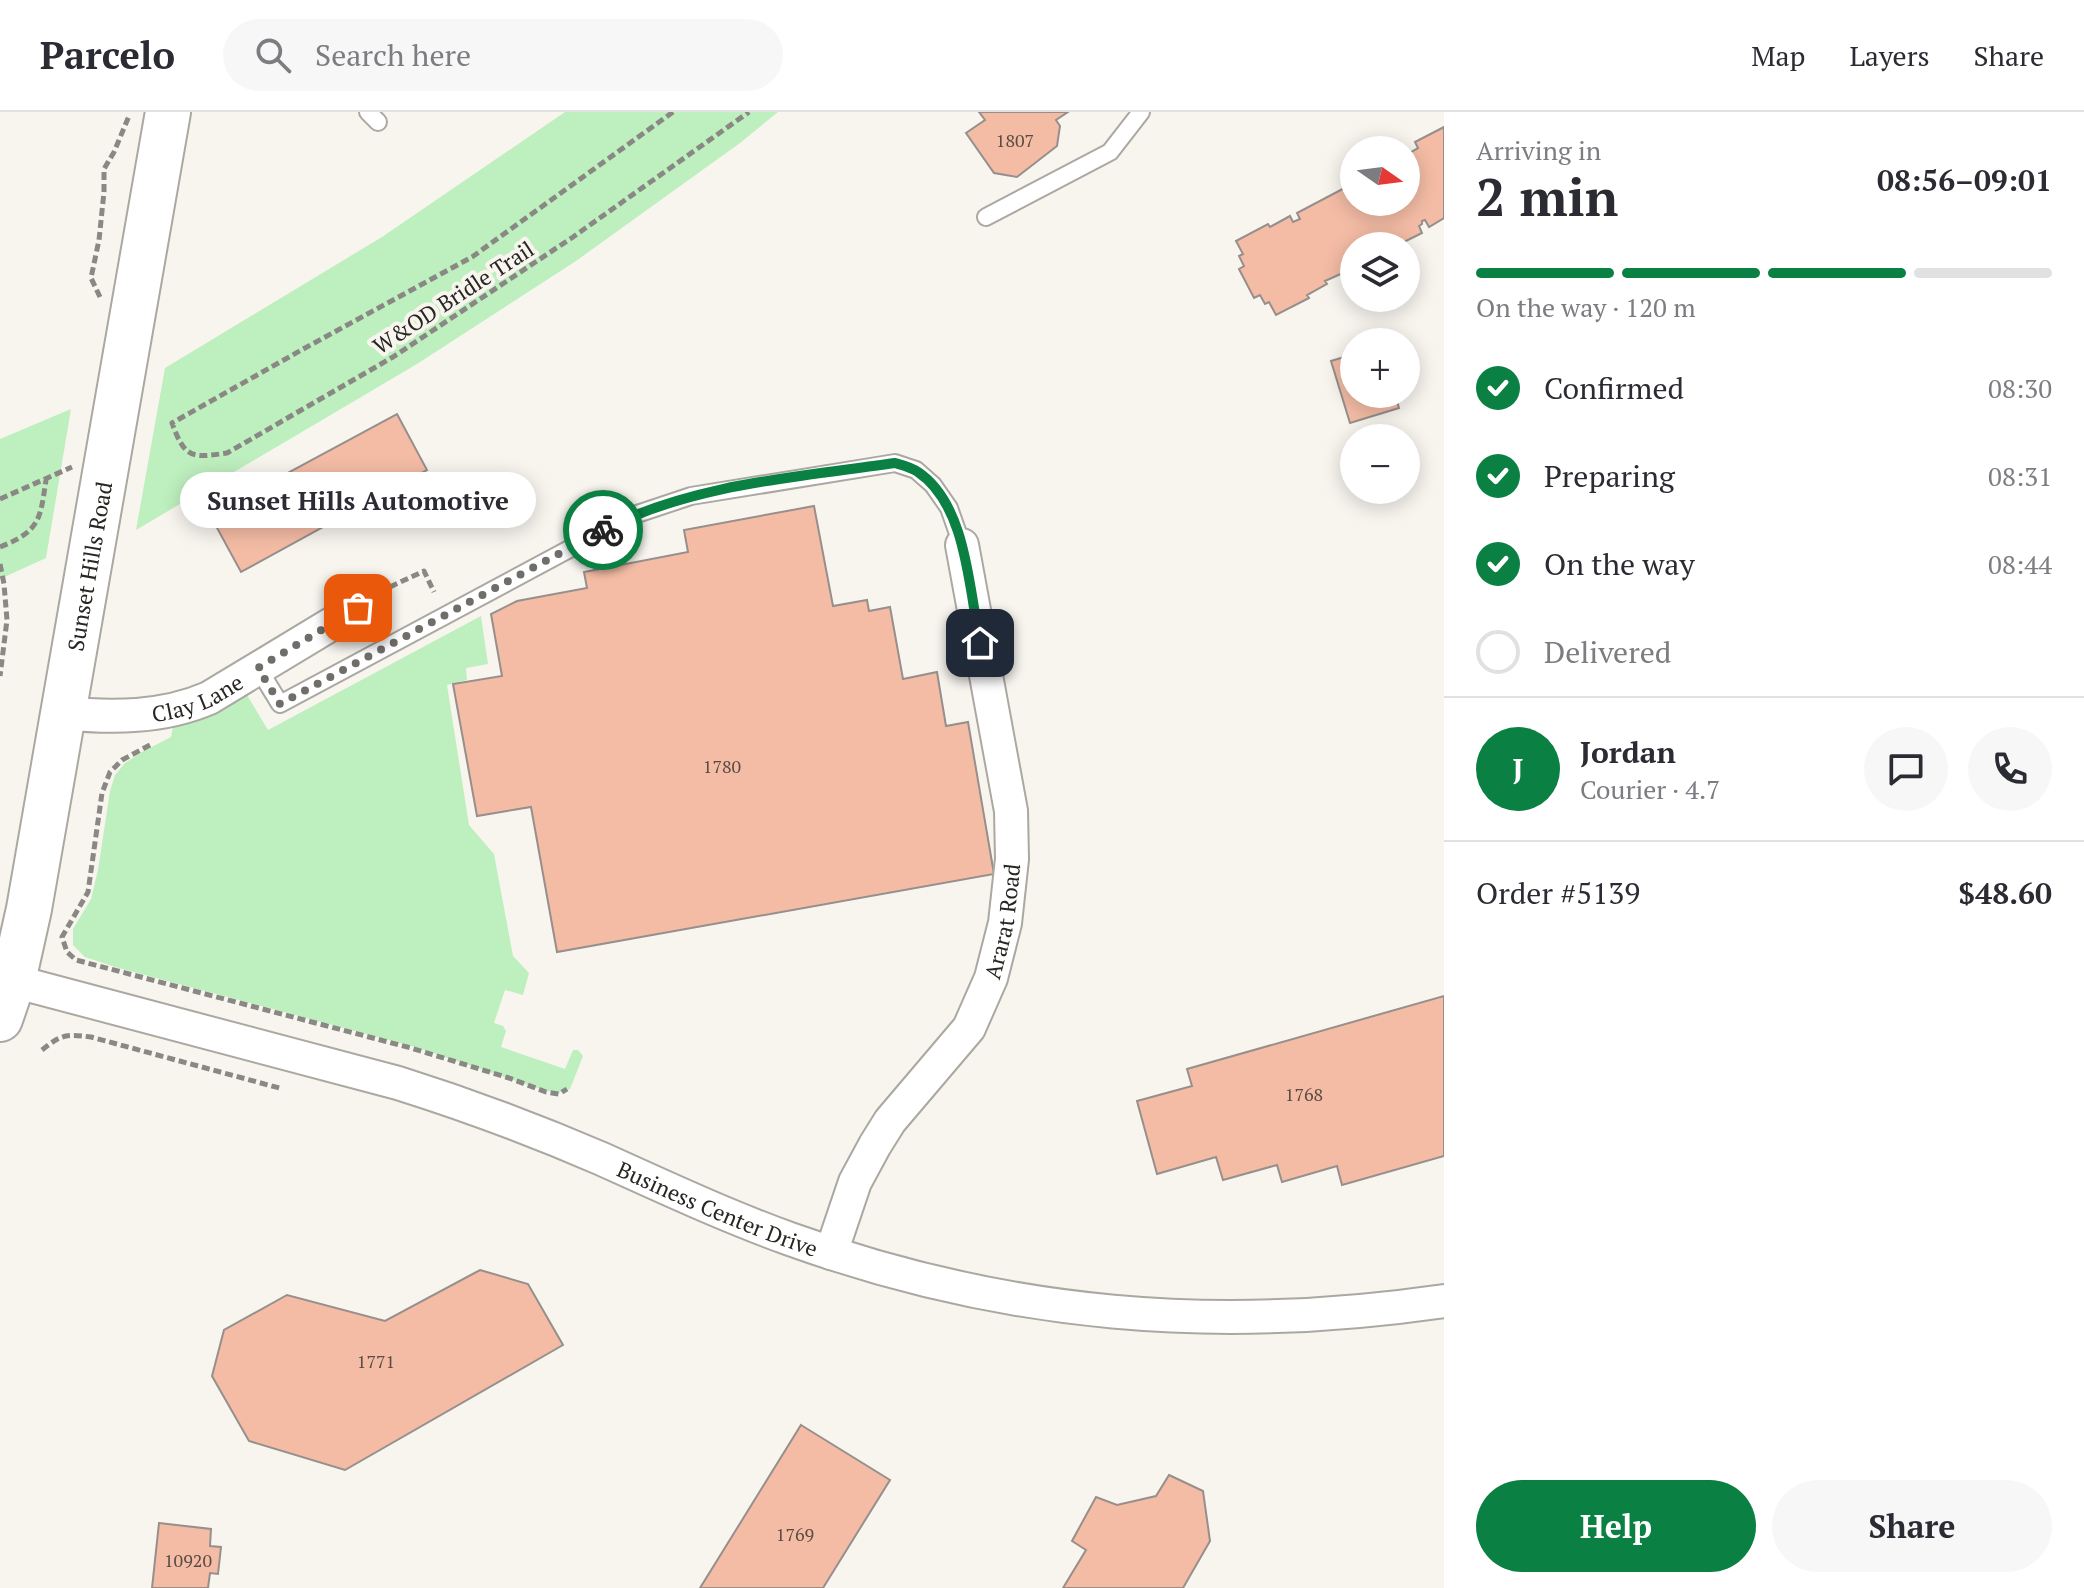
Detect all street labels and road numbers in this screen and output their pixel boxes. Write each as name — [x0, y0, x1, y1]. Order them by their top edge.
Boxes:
street label: W&OD Bridle Trail — [367, 234, 539, 360]
street label: Sunset Hills Road — [60, 479, 118, 653]
street label: Clay Lane — [150, 667, 248, 728]
street label: Ararat Road — [977, 862, 1026, 982]
street label: Business Center Drive — [613, 1154, 822, 1262]

